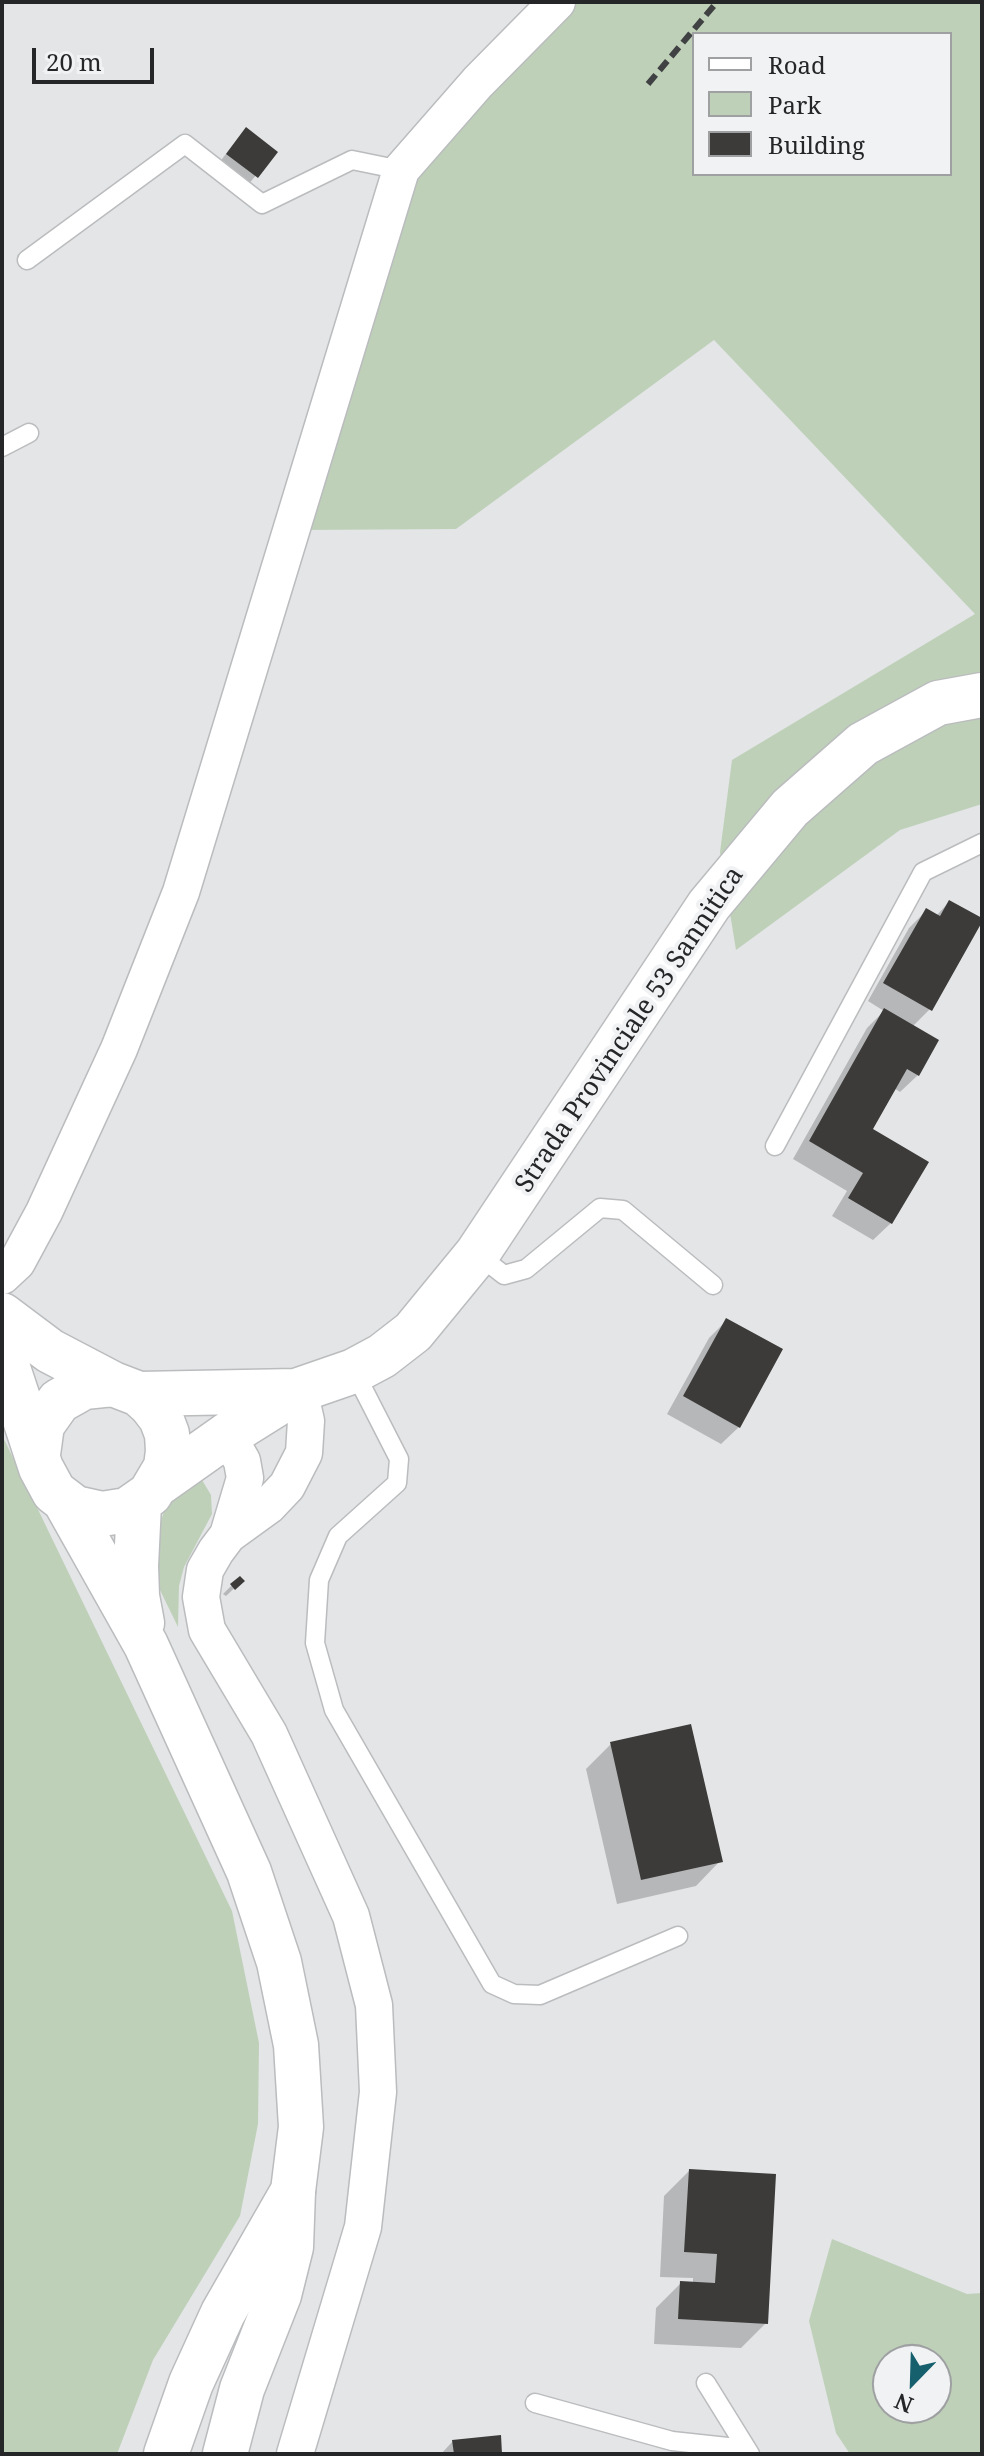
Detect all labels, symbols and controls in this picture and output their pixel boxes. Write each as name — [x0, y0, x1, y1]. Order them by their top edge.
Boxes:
scale bar — [36, 32, 158, 82]
legend — [692, 32, 952, 176]
text: 20 m — [46, 45, 102, 78]
text: Road — [768, 48, 826, 81]
text: Park — [768, 88, 821, 121]
text: Building — [768, 128, 865, 161]
street label: Strada Provinciale 53 Sannitica — [509, 861, 751, 1199]
north arrow — [872, 2344, 952, 2424]
text: N — [890, 2387, 917, 2421]

